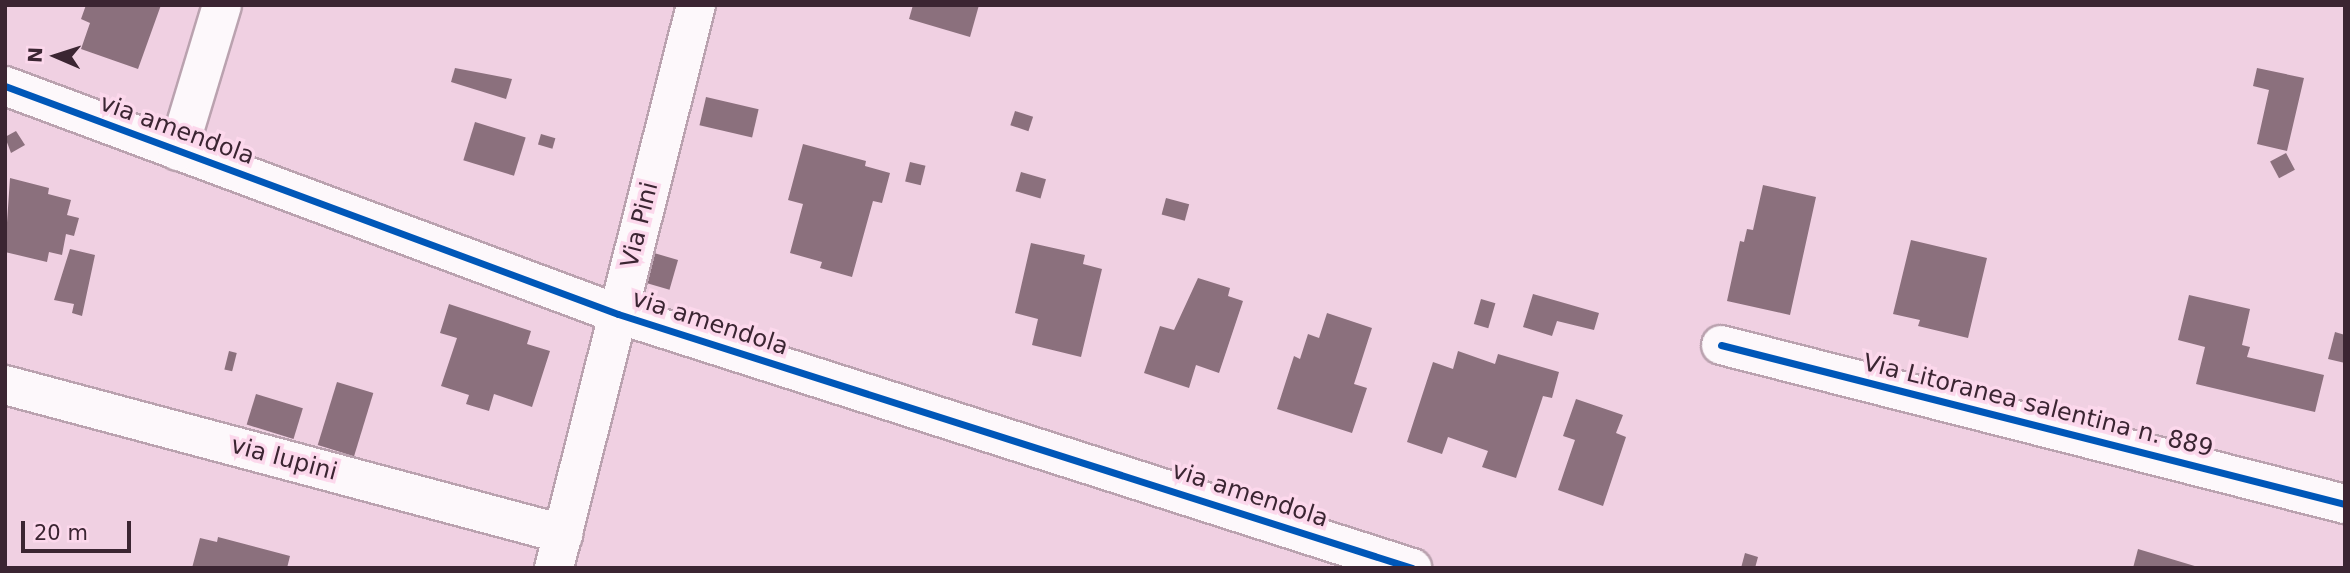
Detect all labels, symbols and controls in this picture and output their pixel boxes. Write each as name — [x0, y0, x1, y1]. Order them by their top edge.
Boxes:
north arrow — [21, 21, 91, 91]
text: N — [24, 46, 46, 63]
street label: via amendola — [96, 89, 258, 171]
street label: Via Pini — [615, 179, 665, 271]
street label: via amendola — [628, 284, 792, 362]
street label: Via Litoranea salentina n. 889 — [1860, 349, 2216, 463]
street label: via lupini — [228, 431, 340, 487]
street label: via amendola — [1168, 456, 1332, 534]
scale bar — [24, 506, 135, 550]
text: 20 m — [34, 521, 88, 545]

